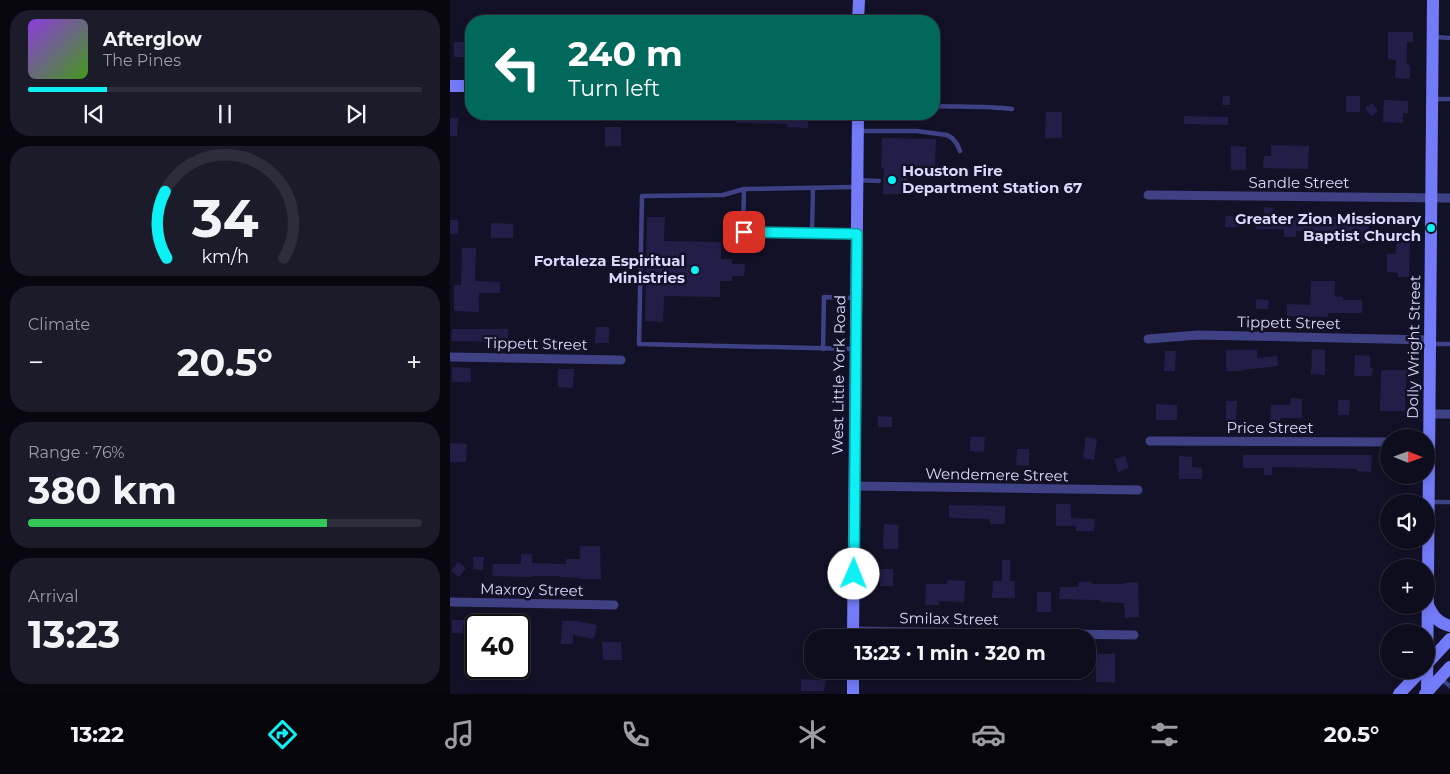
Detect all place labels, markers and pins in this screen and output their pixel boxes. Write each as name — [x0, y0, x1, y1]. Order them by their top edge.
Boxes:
place label: Houston Fire Department Station 67 — [902, 161, 1082, 197]
marker: Houston Fire Department Station 67 — [886, 174, 898, 186]
place label: Greater Zion Missionary Baptist Church — [1235, 209, 1422, 245]
pin — [723, 211, 765, 253]
marker: Greater Zion Missionary Baptist Church — [1425, 222, 1437, 234]
place label: Fortaleza Espiritual Ministries — [534, 251, 685, 287]
marker: Fortaleza Espiritual Ministries — [689, 264, 701, 276]

